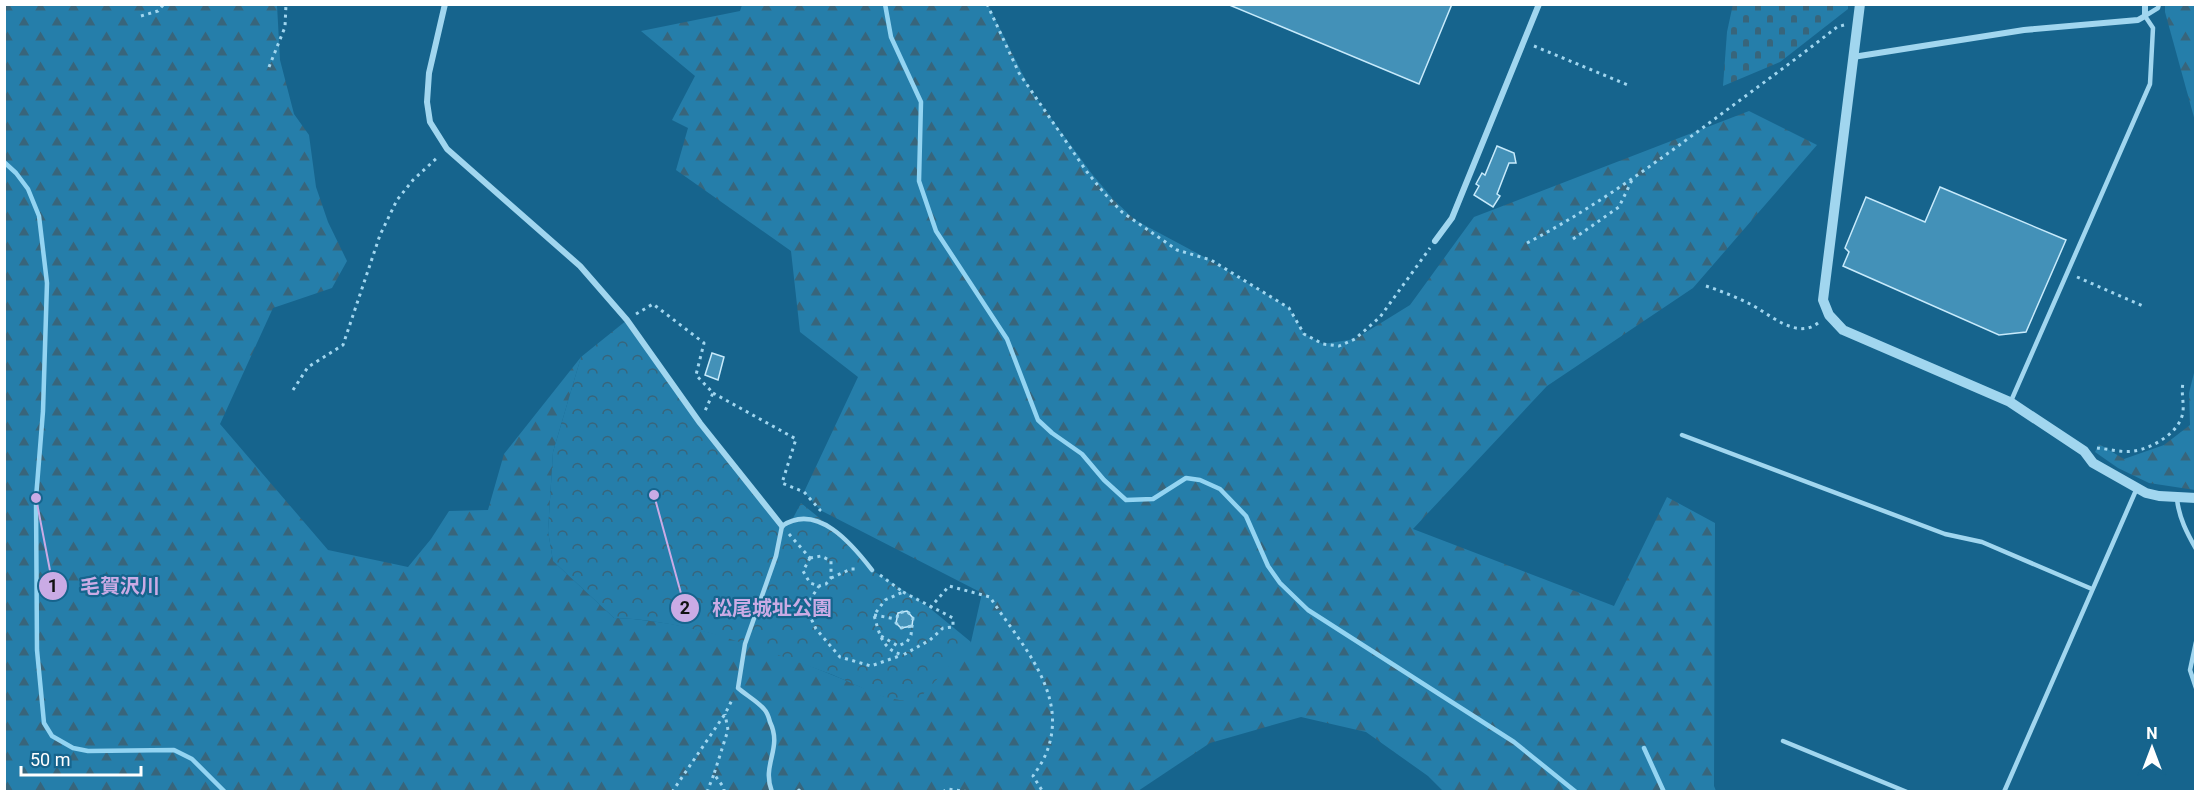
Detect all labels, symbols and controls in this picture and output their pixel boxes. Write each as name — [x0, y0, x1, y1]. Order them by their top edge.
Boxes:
callout: 毛賀沢川 — [38, 567, 172, 605]
text: 毛賀沢川 — [80, 574, 160, 598]
text: 1 — [48, 575, 58, 596]
callout: 松尾城址公園 — [670, 589, 844, 627]
text: 松尾城址公園 — [712, 596, 832, 620]
text: 2 — [680, 597, 690, 618]
north arrow — [2122, 718, 2182, 778]
text: N — [2146, 724, 2158, 743]
scale bar — [21, 739, 141, 777]
text: 50 m — [30, 749, 70, 770]

